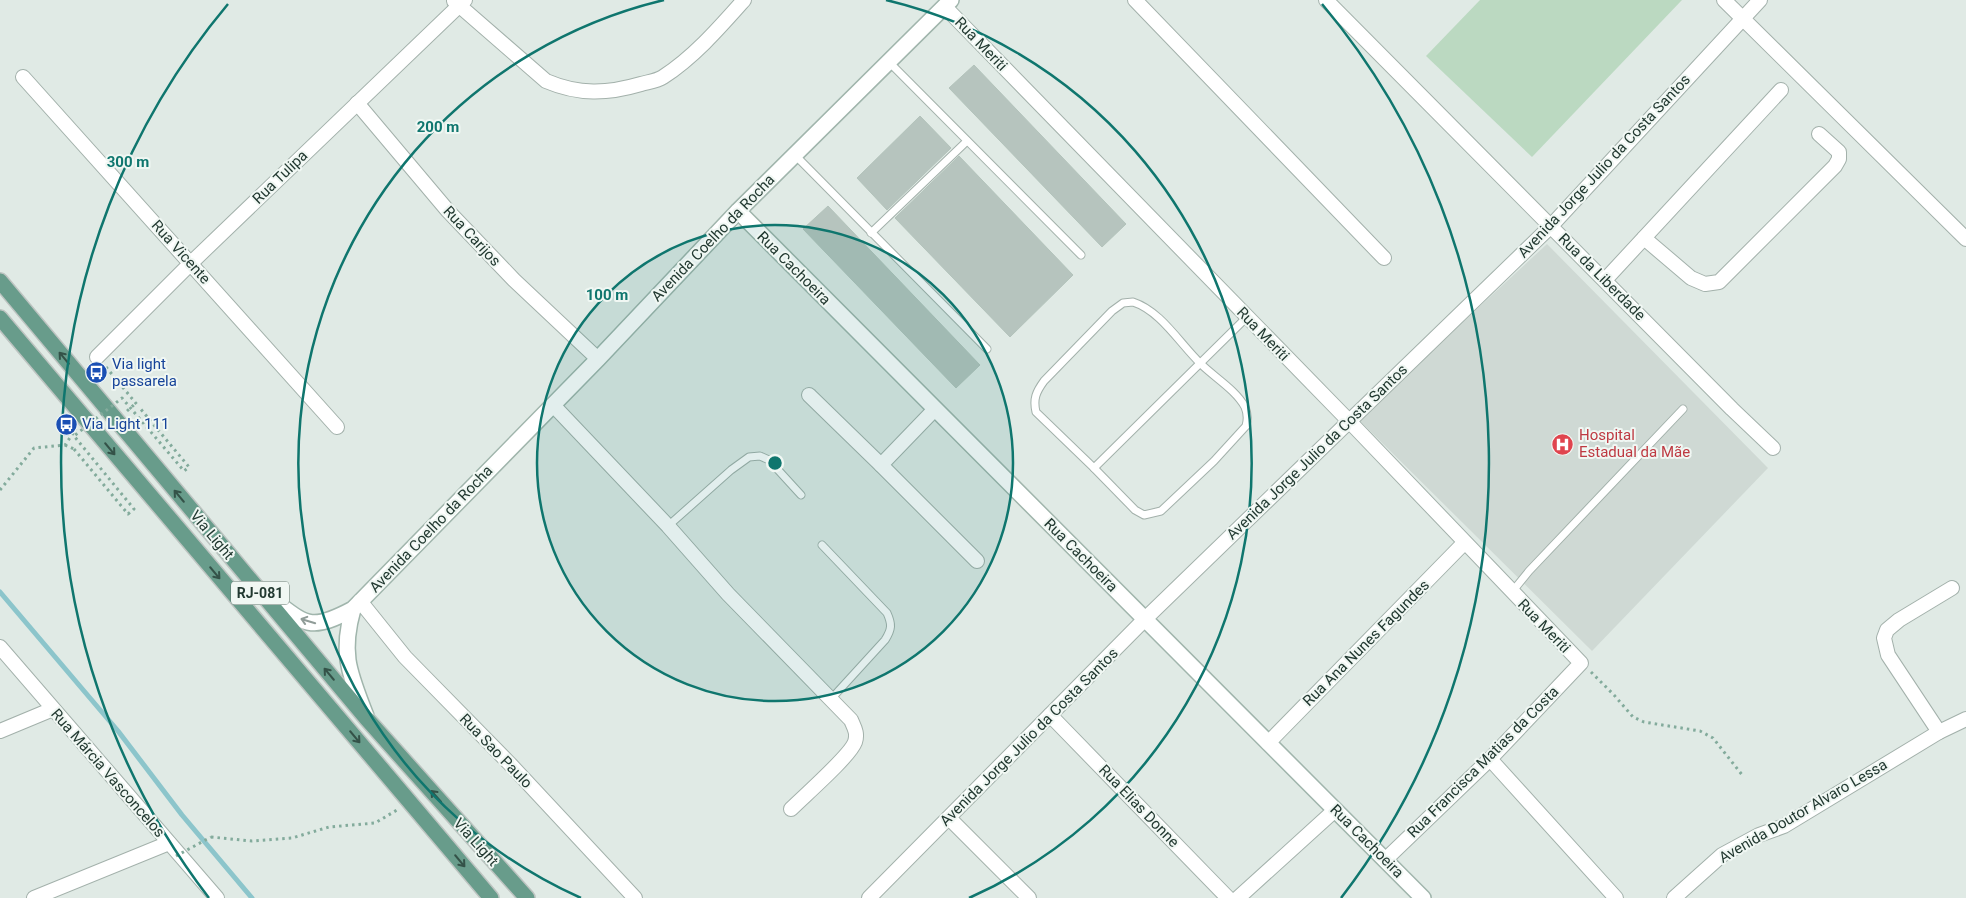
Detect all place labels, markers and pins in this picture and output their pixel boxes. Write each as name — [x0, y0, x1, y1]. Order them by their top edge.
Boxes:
place label: Via light passarela — [112, 355, 177, 390]
bus stop icon: Via light passarela — [84, 361, 108, 385]
bus stop icon: Via Light 111 — [54, 412, 78, 436]
place label: Via Light 111 — [82, 415, 169, 433]
place label: Hospital Estadual da Mãe — [1579, 426, 1690, 461]
hospital icon: Hospital Estadual da Mãe — [1551, 432, 1575, 456]
centre of rings — [766, 454, 784, 472]

